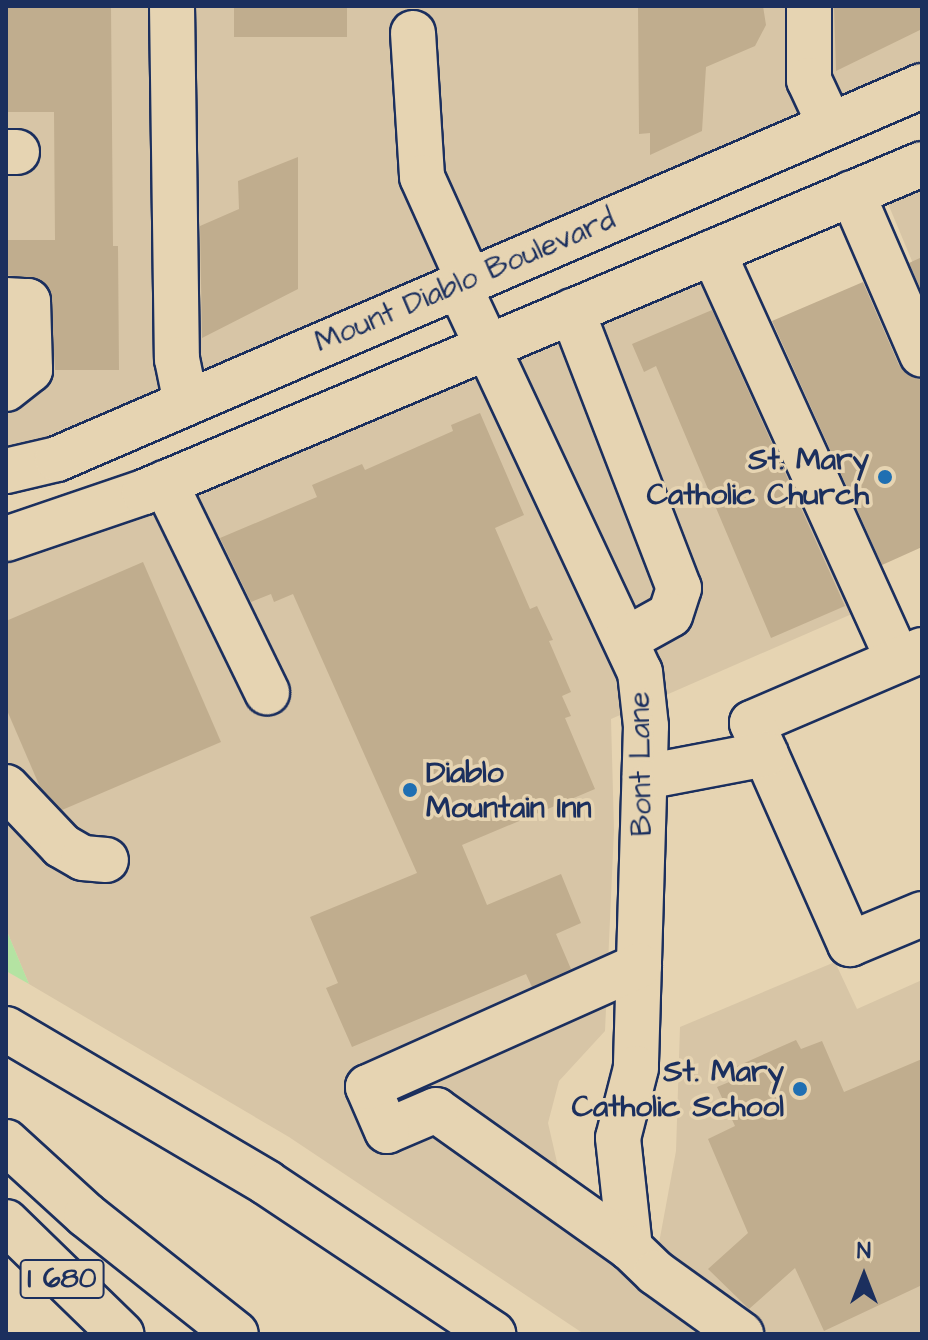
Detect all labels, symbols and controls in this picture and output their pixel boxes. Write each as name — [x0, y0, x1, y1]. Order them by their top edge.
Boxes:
street label: Mount Diablo Boulevard — [309, 201, 621, 361]
place label: St. Mary Catholic Church — [647, 442, 869, 512]
marker: St. Mary Catholic Church — [876, 468, 894, 486]
street label: Bont Lane — [622, 691, 660, 837]
place label: Diablo Mountain Inn — [426, 755, 591, 826]
marker: Diablo Mountain Inn — [401, 781, 419, 799]
place label: St. Mary Catholic School — [572, 1054, 784, 1124]
marker: St. Mary Catholic School — [791, 1080, 809, 1098]
north arrow — [824, 1236, 904, 1316]
text: N — [857, 1236, 871, 1267]
road number: I 680 — [18, 1255, 106, 1303]

